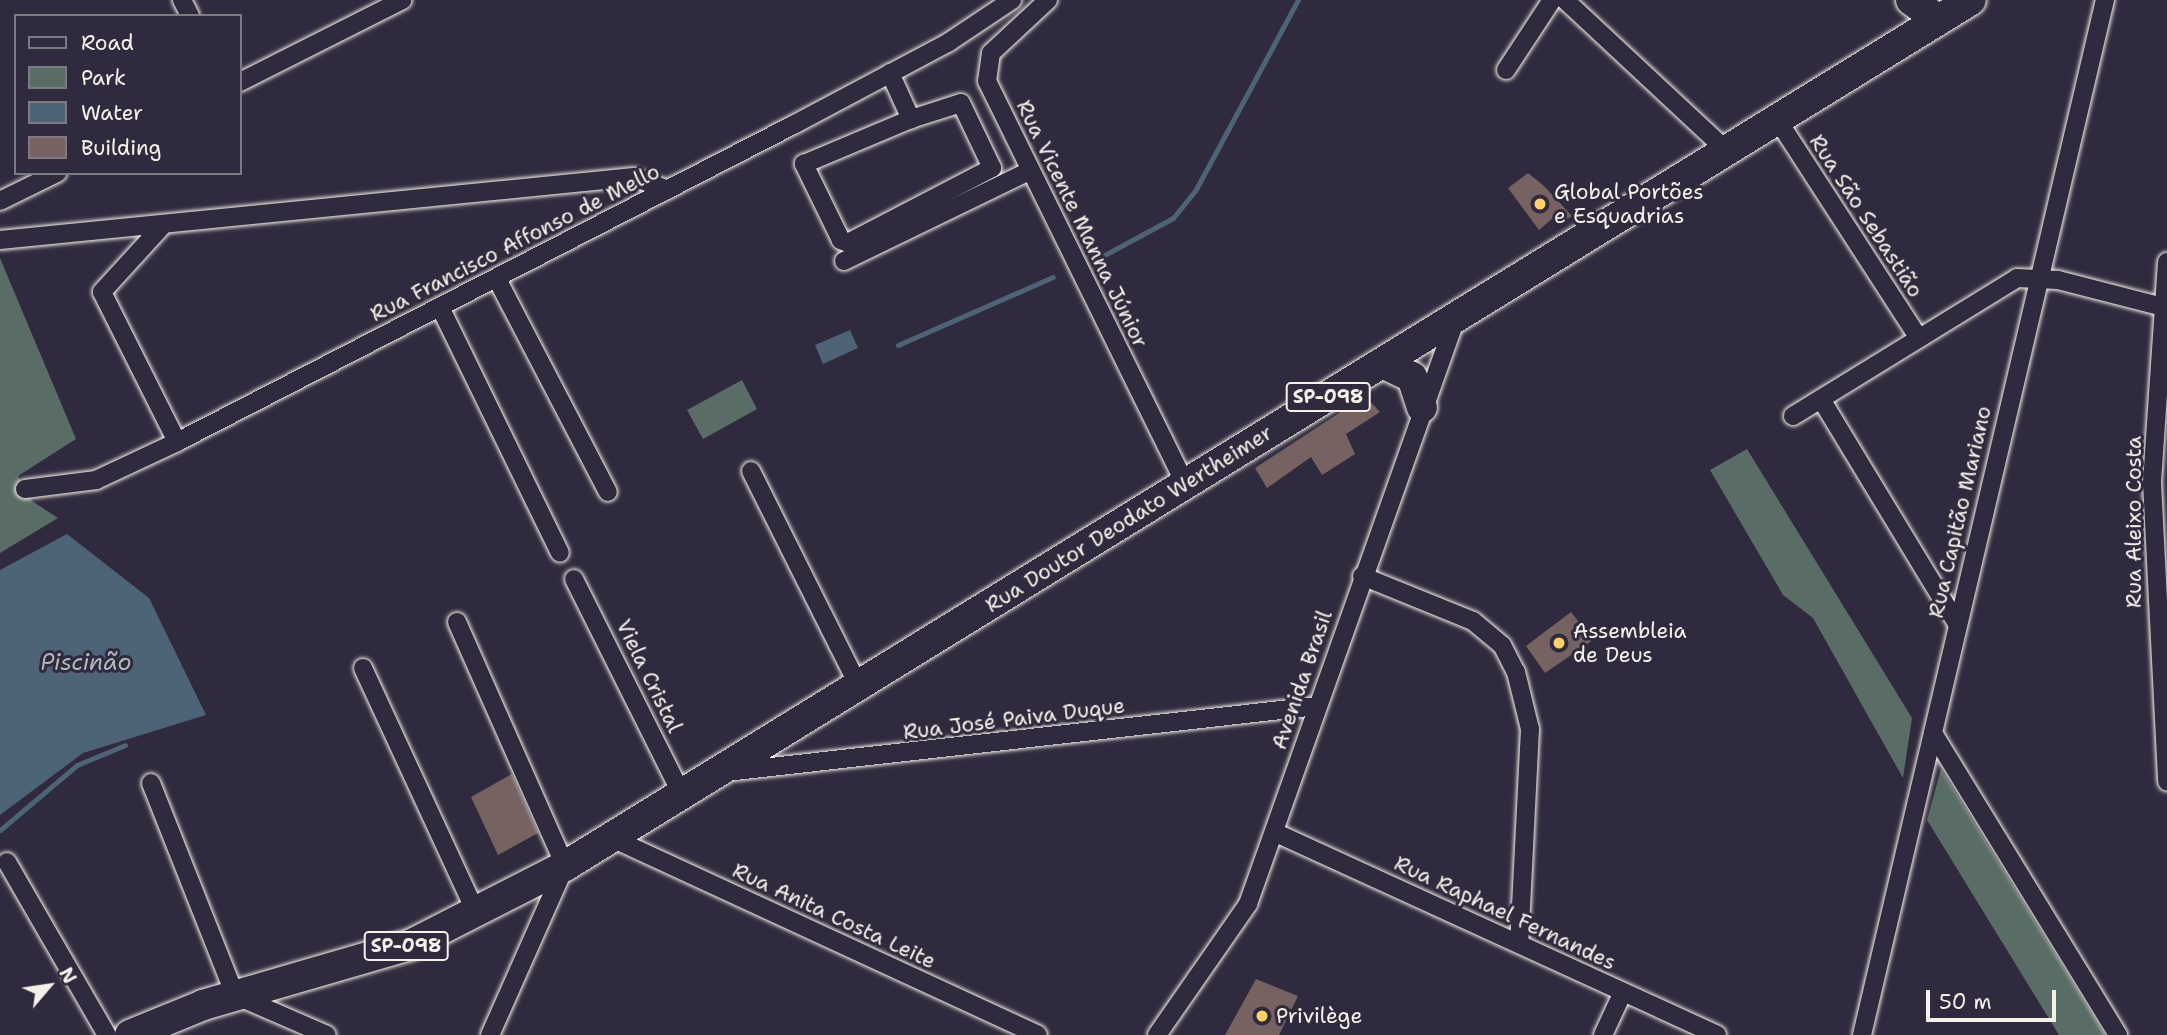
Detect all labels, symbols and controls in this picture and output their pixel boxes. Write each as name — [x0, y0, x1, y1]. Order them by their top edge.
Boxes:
legend — [14, 14, 242, 175]
text: Road — [81, 29, 134, 57]
text: Park — [81, 64, 126, 92]
street label: Rua Vicente Manna Júnior — [1011, 96, 1153, 352]
text: Water — [81, 99, 143, 127]
street label: Rua São Sebastião — [1804, 130, 1928, 302]
text: Building — [81, 134, 161, 162]
street label: Rua Francisco Affonso de Mello — [366, 159, 664, 327]
place label: Global Portões e Esquadrias — [1554, 179, 1704, 229]
marker: Global Portões e Esquadrias — [1532, 196, 1548, 212]
road number: SP-098 — [1284, 382, 1372, 412]
street label: Rua Capitão Mariano — [1923, 404, 1997, 620]
street label: Rua Doutor Deodato Wertheimer — [981, 420, 1277, 618]
street label: Rua Aleixo Costa — [2121, 436, 2147, 608]
street label: Avenida Brasil — [1266, 607, 1338, 753]
street label: Viela Cristal — [611, 615, 687, 737]
place label: Assembleia de Deus — [1573, 618, 1687, 668]
marker: Assembleia de Deus — [1551, 635, 1567, 651]
water label: Piscinão — [41, 648, 131, 676]
street label: Rua José Paiva Duque — [902, 693, 1126, 745]
street label: Rua Raphael Fernandes — [1390, 851, 1620, 975]
street label: Rua Anita Costa Leite — [728, 858, 940, 974]
road number: SP-098 — [362, 930, 450, 962]
north arrow — [14, 951, 84, 1021]
text: N — [53, 963, 82, 988]
scale bar — [1929, 976, 2058, 1020]
text: 50 m — [1939, 988, 1992, 1016]
place label: Privilège — [1276, 1003, 1362, 1029]
marker: Privilège — [1254, 1008, 1270, 1024]

